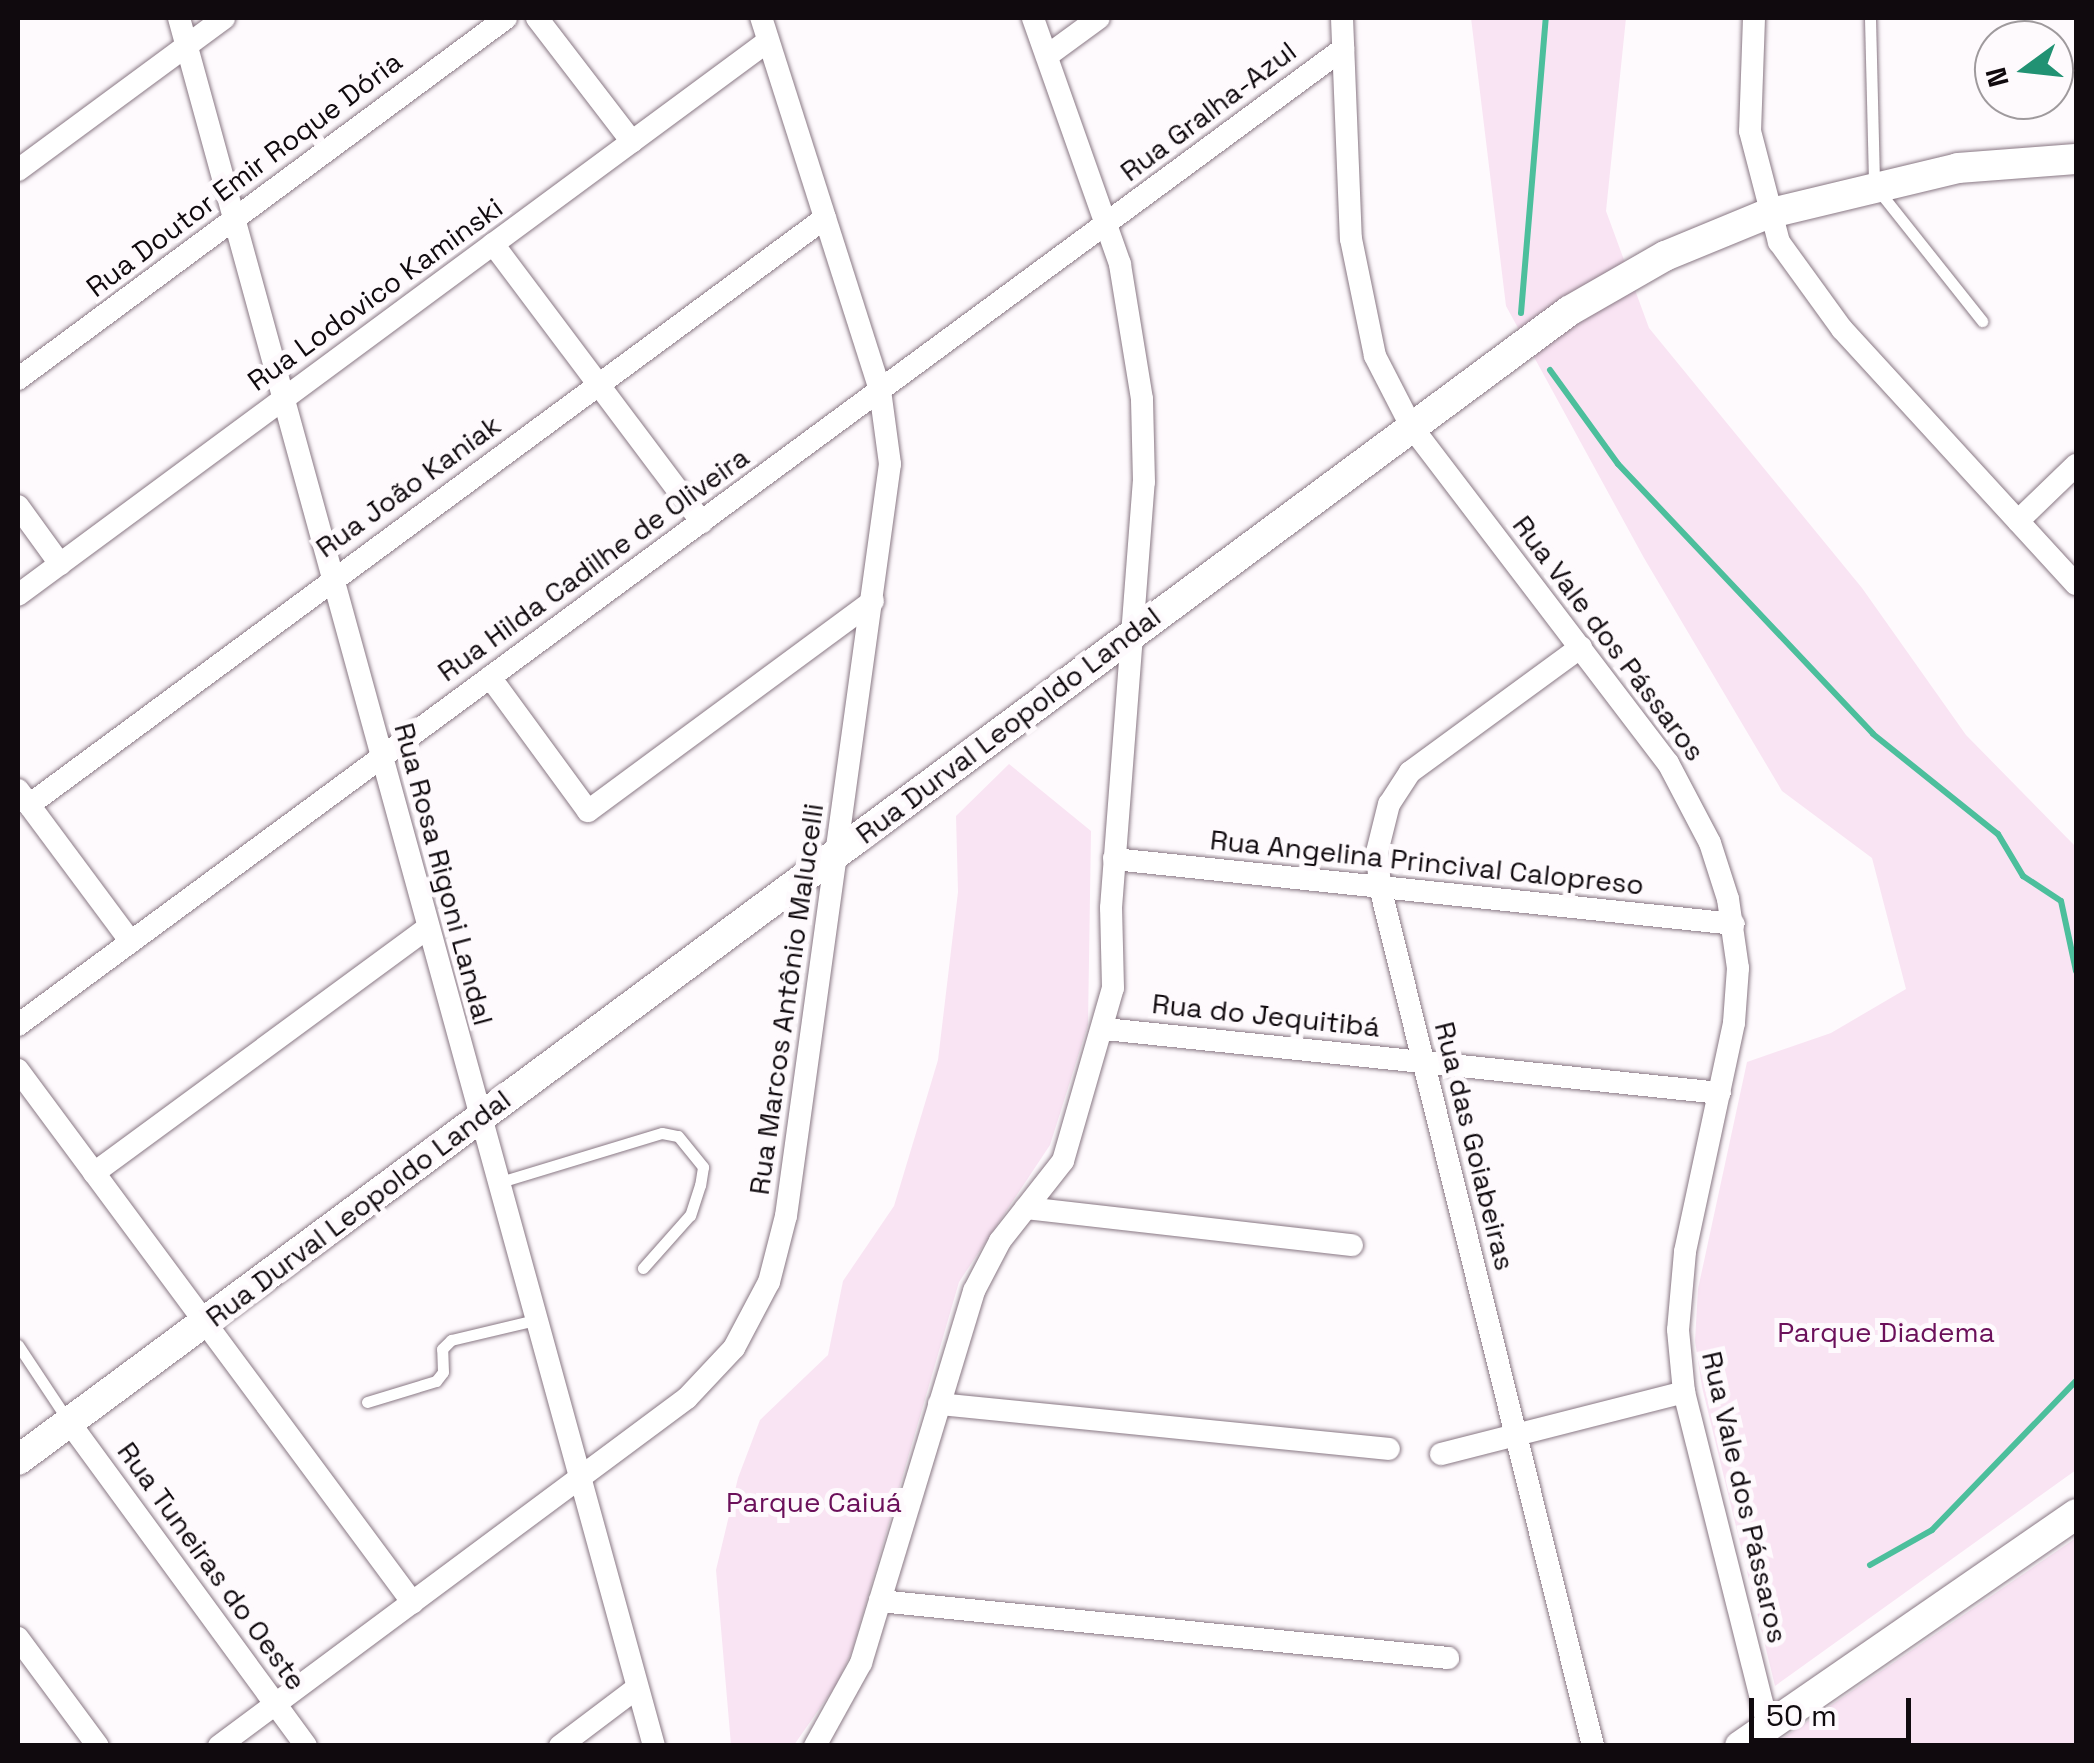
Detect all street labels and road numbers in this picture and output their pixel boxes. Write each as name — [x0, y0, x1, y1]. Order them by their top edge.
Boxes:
street label: Rua Gralha-Azul — [1114, 34, 1302, 188]
street label: Rua Doutor Emir Roque Dória — [80, 44, 408, 304]
street label: Rua Lodovico Kaminski — [241, 190, 509, 398]
street label: Rua João Kaniak — [309, 408, 507, 564]
street label: Rua Hilda Cadilhe de Oliveira — [431, 440, 755, 688]
street label: Rua Vale dos Pássaros — [1506, 509, 1712, 767]
street label: Rua Durval Leopoldo Landal — [849, 599, 1167, 851]
street label: Rua Rosa Rigoni Landal — [387, 719, 501, 1029]
street label: Rua Marcos Antônio Malucelli — [742, 801, 830, 1197]
street label: Rua Angelina Princival Calopreso — [1208, 822, 1646, 902]
street label: Rua do Jequitibá — [1150, 986, 1382, 1044]
street label: Rua das Goiabeiras — [1428, 1018, 1522, 1274]
street label: Rua Durval Leopoldo Landal — [199, 1082, 517, 1334]
street label: Rua Vale dos Pássaros — [1695, 1348, 1795, 1646]
street label: Rua Tuneiras do Oeste — [110, 1435, 314, 1697]

